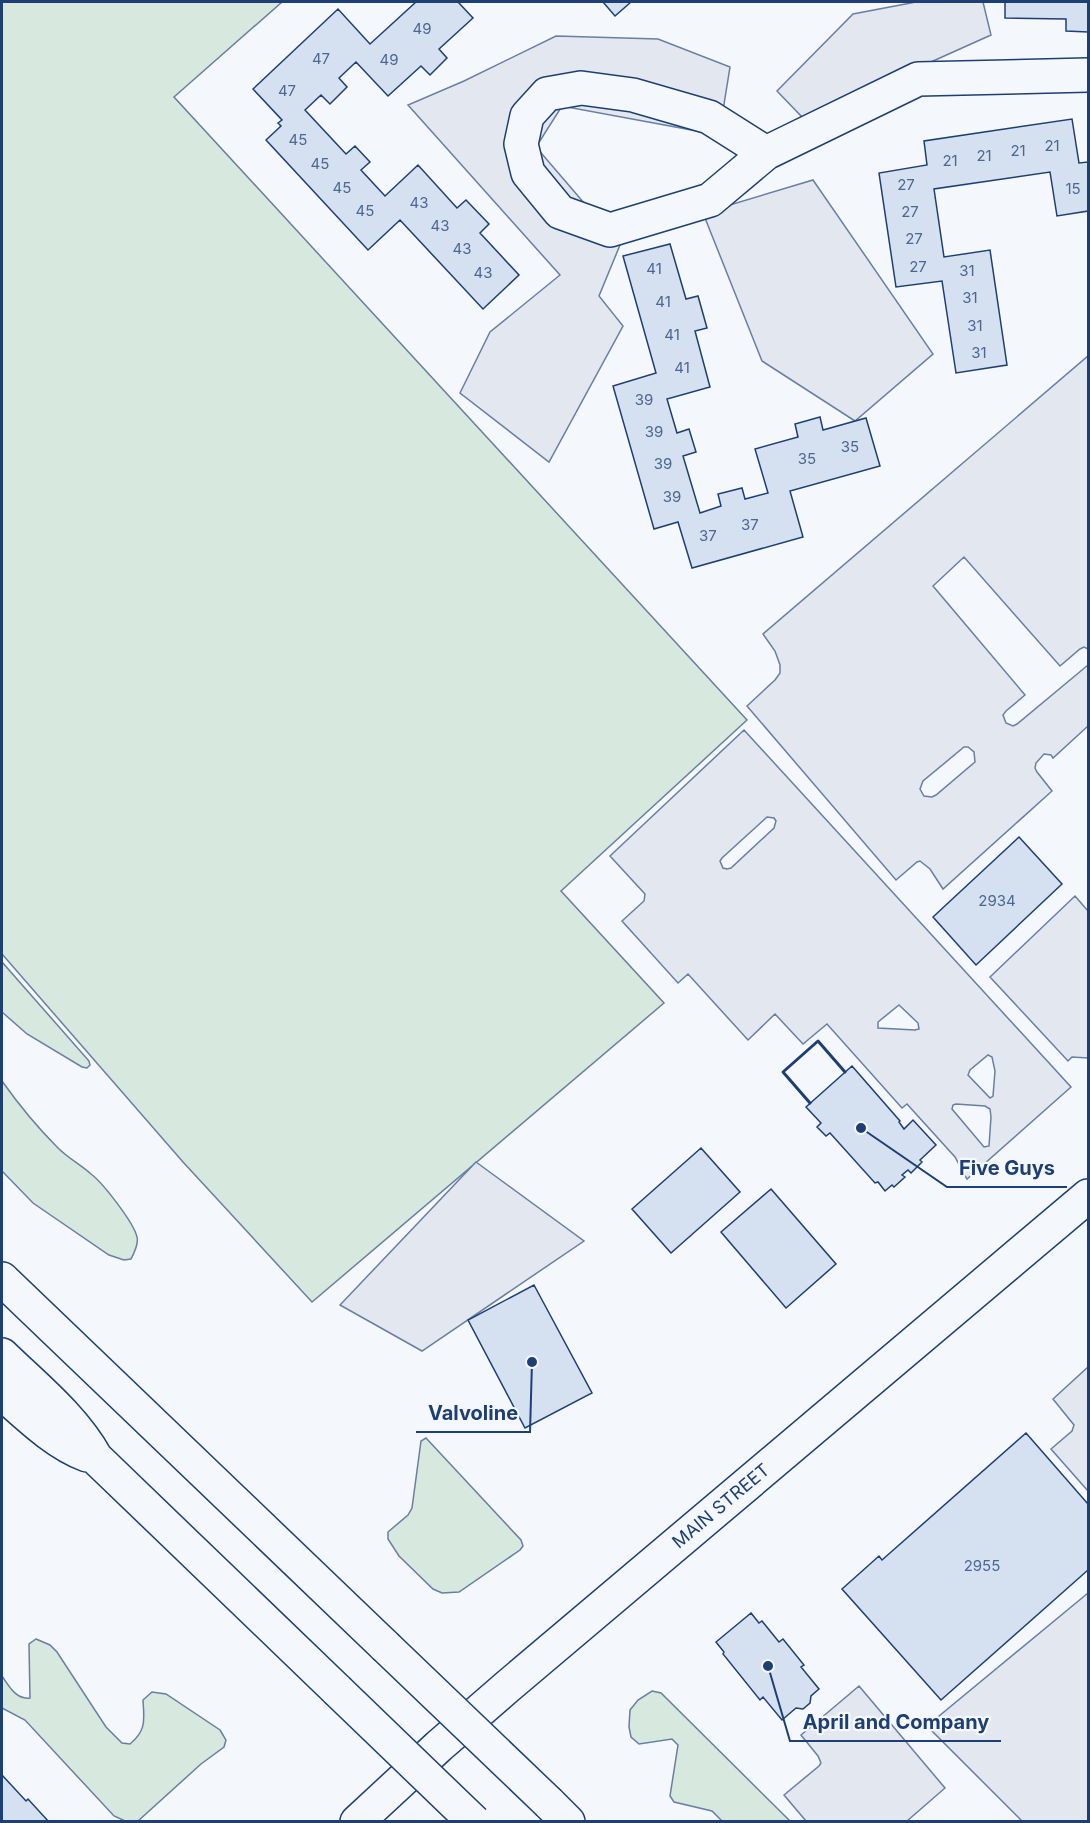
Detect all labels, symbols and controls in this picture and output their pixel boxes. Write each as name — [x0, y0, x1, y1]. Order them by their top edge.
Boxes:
house number: 49 — [413, 19, 432, 38]
house number: 47 — [312, 49, 330, 68]
house number: 49 — [380, 50, 399, 69]
house number: 47 — [278, 81, 296, 100]
house number: 45 — [289, 130, 307, 149]
house number: 21 — [1044, 136, 1060, 155]
house number: 21 — [1010, 141, 1026, 160]
house number: 21 — [976, 146, 992, 165]
house number: 21 — [942, 151, 958, 170]
house number: 45 — [311, 154, 329, 173]
house number: 27 — [897, 175, 915, 194]
house number: 45 — [333, 178, 351, 197]
house number: 15 — [1065, 179, 1081, 198]
house number: 43 — [410, 193, 428, 212]
house number: 45 — [356, 201, 374, 220]
house number: 27 — [901, 202, 919, 221]
house number: 43 — [431, 216, 449, 235]
house number: 27 — [905, 229, 923, 248]
house number: 43 — [453, 239, 471, 258]
house number: 27 — [909, 257, 927, 276]
house number: 41 — [646, 259, 662, 278]
house number: 31 — [959, 261, 975, 280]
house number: 43 — [474, 263, 492, 282]
house number: 31 — [962, 288, 978, 307]
house number: 41 — [655, 292, 671, 311]
house number: 31 — [967, 316, 983, 335]
house number: 41 — [664, 325, 680, 344]
house number: 31 — [971, 343, 987, 362]
house number: 41 — [674, 358, 690, 377]
house number: 39 — [635, 390, 653, 409]
house number: 39 — [645, 422, 663, 441]
house number: 35 — [841, 437, 859, 456]
house number: 35 — [798, 449, 816, 468]
house number: 39 — [654, 454, 672, 473]
house number: 39 — [663, 487, 681, 506]
house number: 37 — [741, 515, 759, 534]
house number: 37 — [699, 526, 717, 545]
house number: 2934 — [978, 891, 1016, 910]
callout: Five Guys — [947, 1149, 1067, 1187]
text: Five Guys — [959, 1156, 1055, 1180]
callout: Valvoline — [416, 1394, 530, 1432]
text: Valvoline — [428, 1401, 518, 1425]
street label: MAIN STREET — [668, 1459, 773, 1552]
house number: 2955 — [964, 1556, 1000, 1575]
callout: April and Company — [790, 1703, 1001, 1741]
text: April and Company — [803, 1710, 989, 1734]

